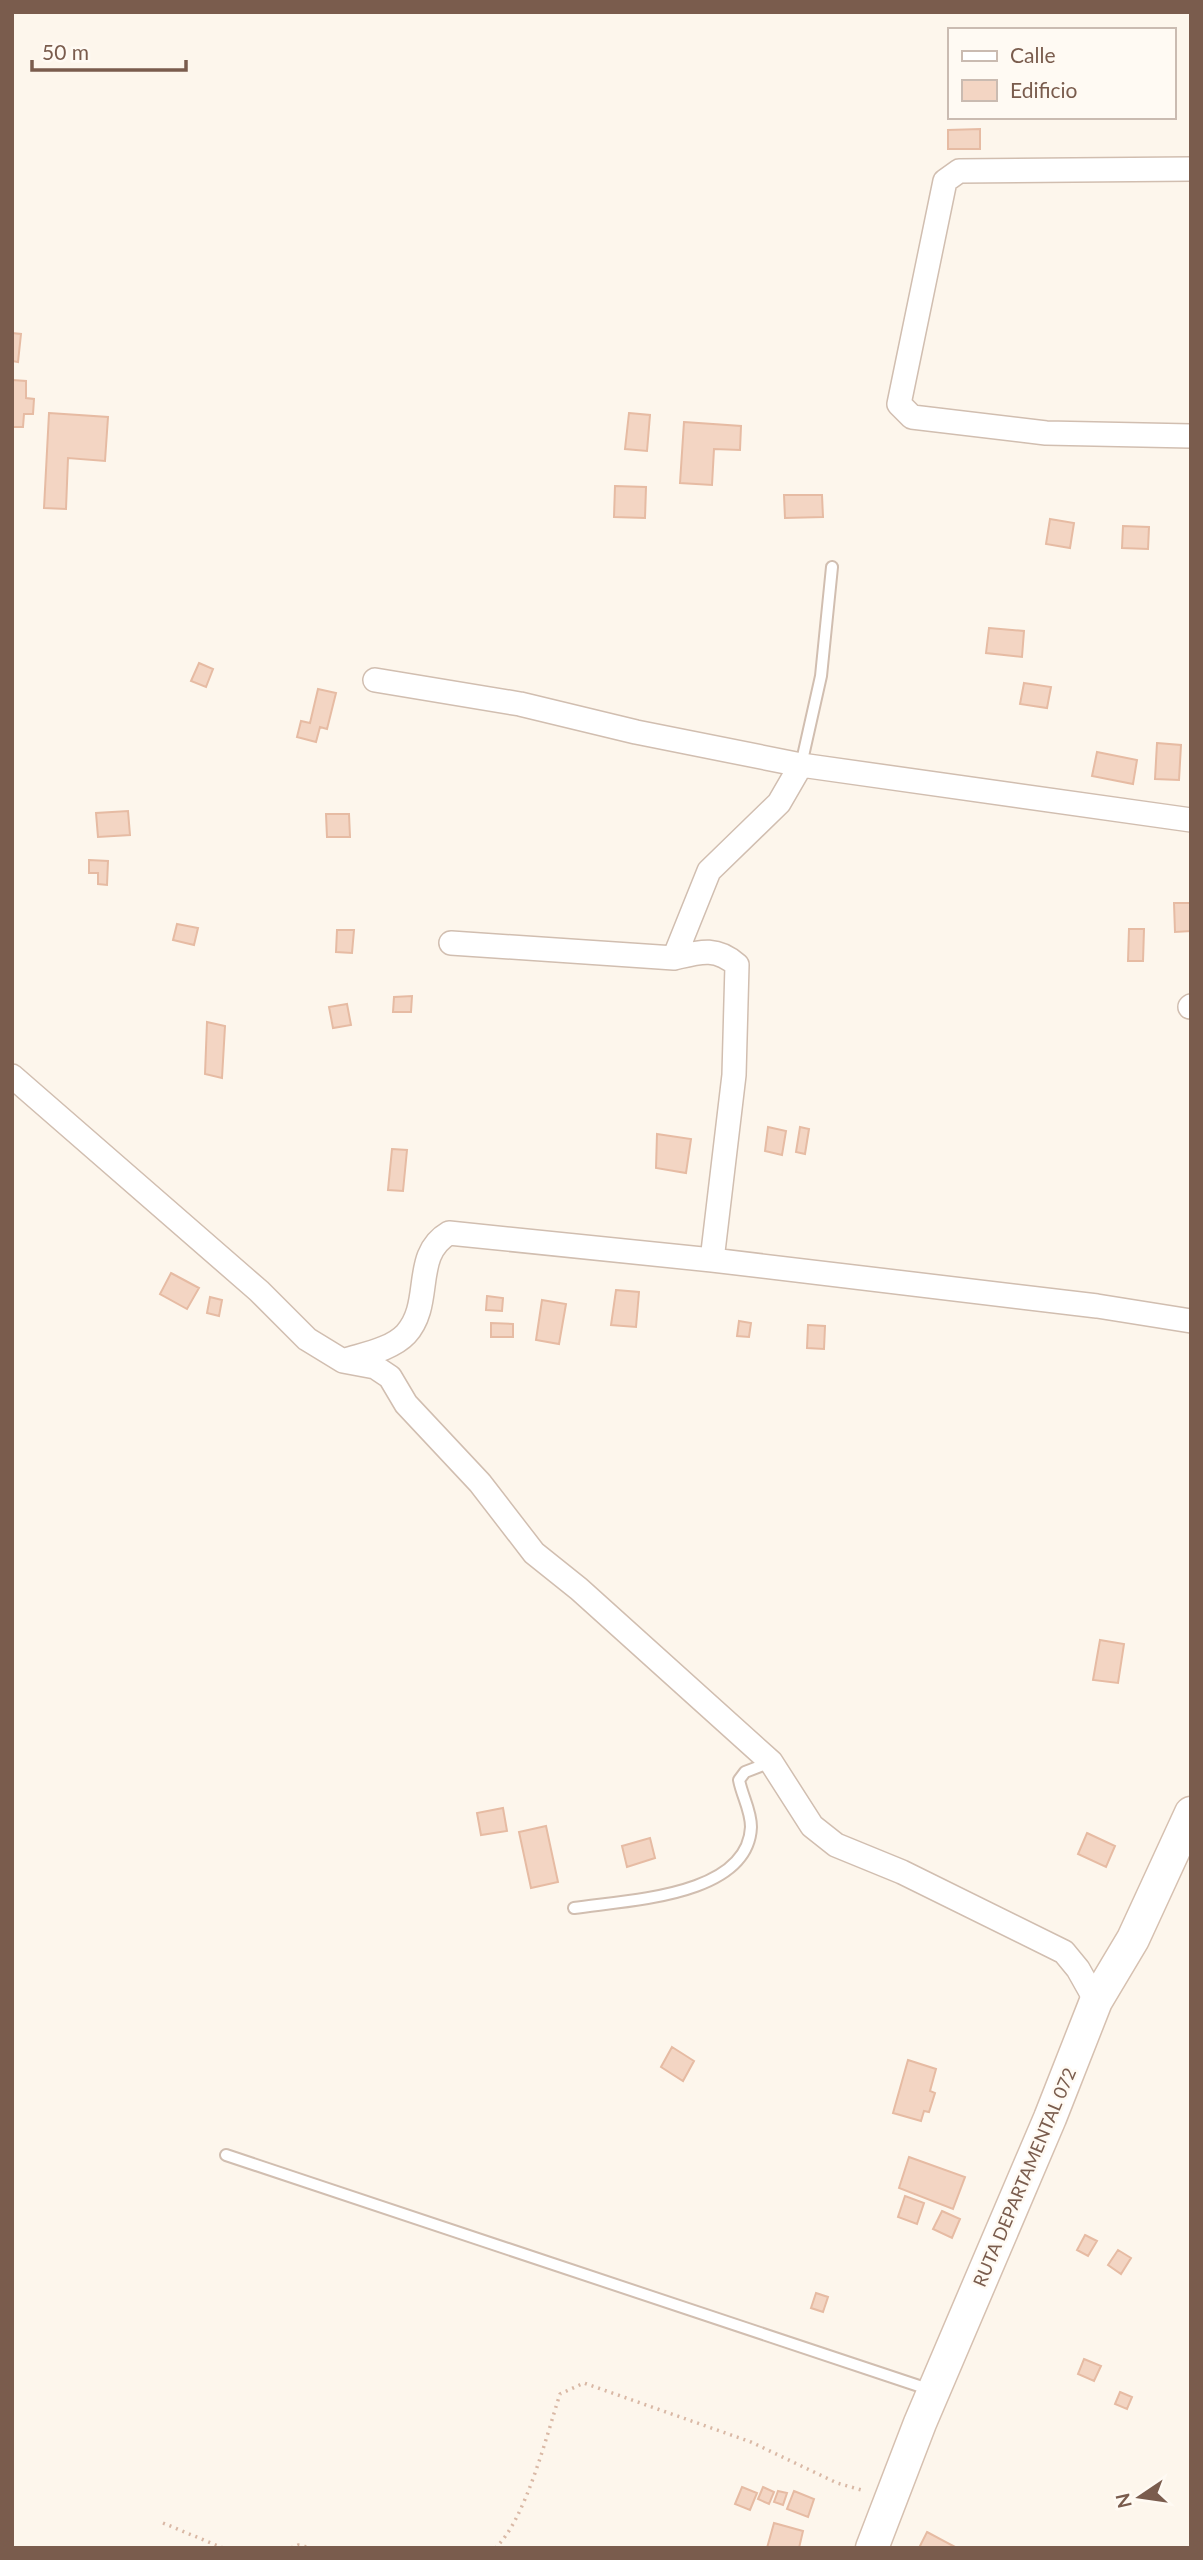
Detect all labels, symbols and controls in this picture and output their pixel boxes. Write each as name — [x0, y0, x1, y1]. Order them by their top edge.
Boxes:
scale bar — [32, 28, 186, 72]
legend — [948, 28, 1175, 119]
text: 50 m — [42, 39, 89, 64]
text: Calle — [1010, 42, 1055, 67]
text: Edificio — [1010, 77, 1078, 102]
street label: RUTA DEPARTAMENTAL 072 — [968, 2064, 1080, 2290]
north arrow — [1105, 2462, 1175, 2532]
text: N — [1110, 2491, 1136, 2511]

